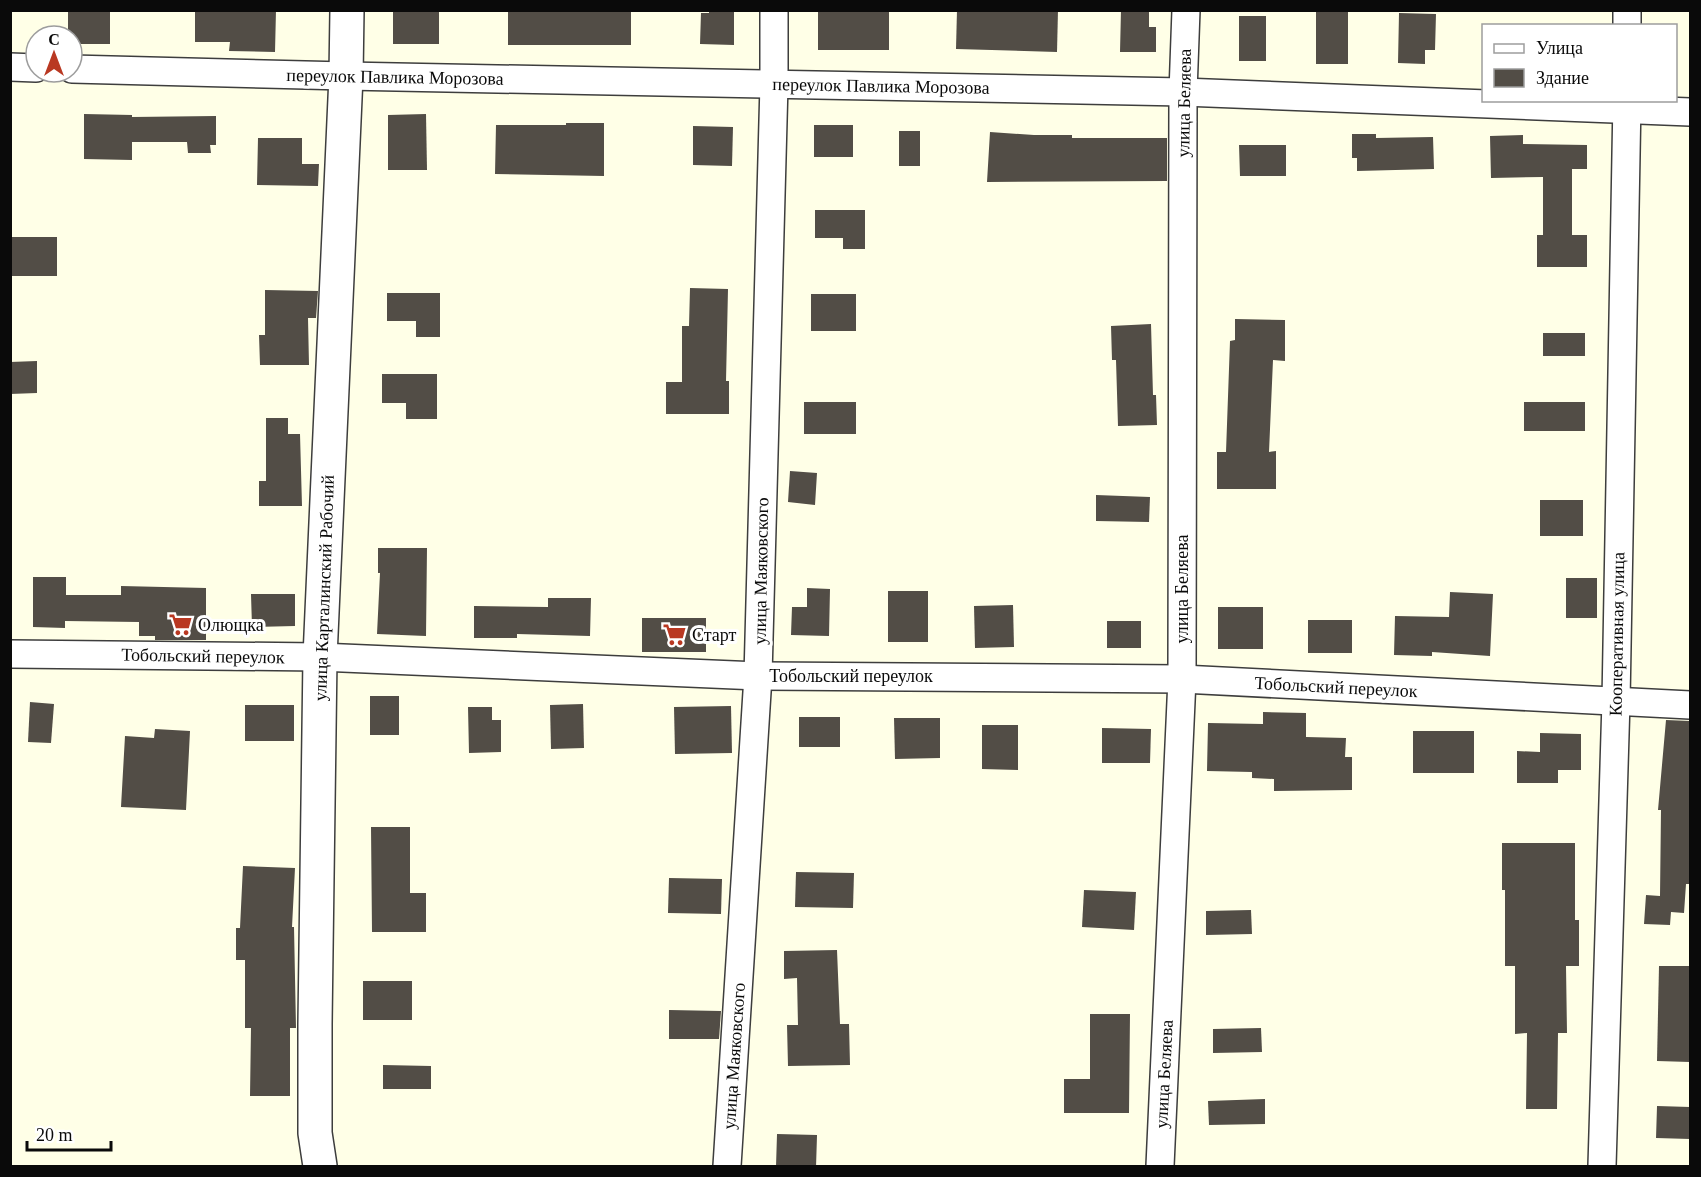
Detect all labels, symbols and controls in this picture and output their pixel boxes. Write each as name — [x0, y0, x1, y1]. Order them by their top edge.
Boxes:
north arrow — [24, 24, 84, 84]
legend — [1482, 24, 1677, 102]
text: С — [48, 31, 60, 48]
text: Улица — [1536, 38, 1583, 58]
street label: улица Беляева — [1173, 48, 1195, 158]
street label: переулок Павлика Морозова — [286, 65, 504, 89]
text: Здание — [1536, 68, 1589, 88]
street label: переулок Павлика Морозова — [772, 74, 990, 98]
street label: улица Карталинский Рабочий — [310, 474, 338, 702]
street label: улица Маяковского — [750, 497, 772, 645]
street label: улица Беляева — [1172, 535, 1192, 643]
street label: Кооперативная улица — [1606, 552, 1628, 716]
supermarket icon: Олющка — [167, 612, 193, 638]
place label: Олющка — [198, 615, 264, 635]
supermarket icon: Старт — [661, 622, 687, 648]
place label: Старт — [692, 625, 737, 645]
street label: Тобольский переулок — [121, 645, 285, 667]
street label: Тобольский переулок — [769, 666, 933, 686]
street label: Тобольский переулок — [1254, 673, 1418, 701]
street label: улица Маяковского — [719, 982, 749, 1130]
street label: улица Беляева — [1151, 1019, 1177, 1129]
scale bar — [27, 1114, 111, 1152]
text: 20 m — [36, 1125, 73, 1145]

